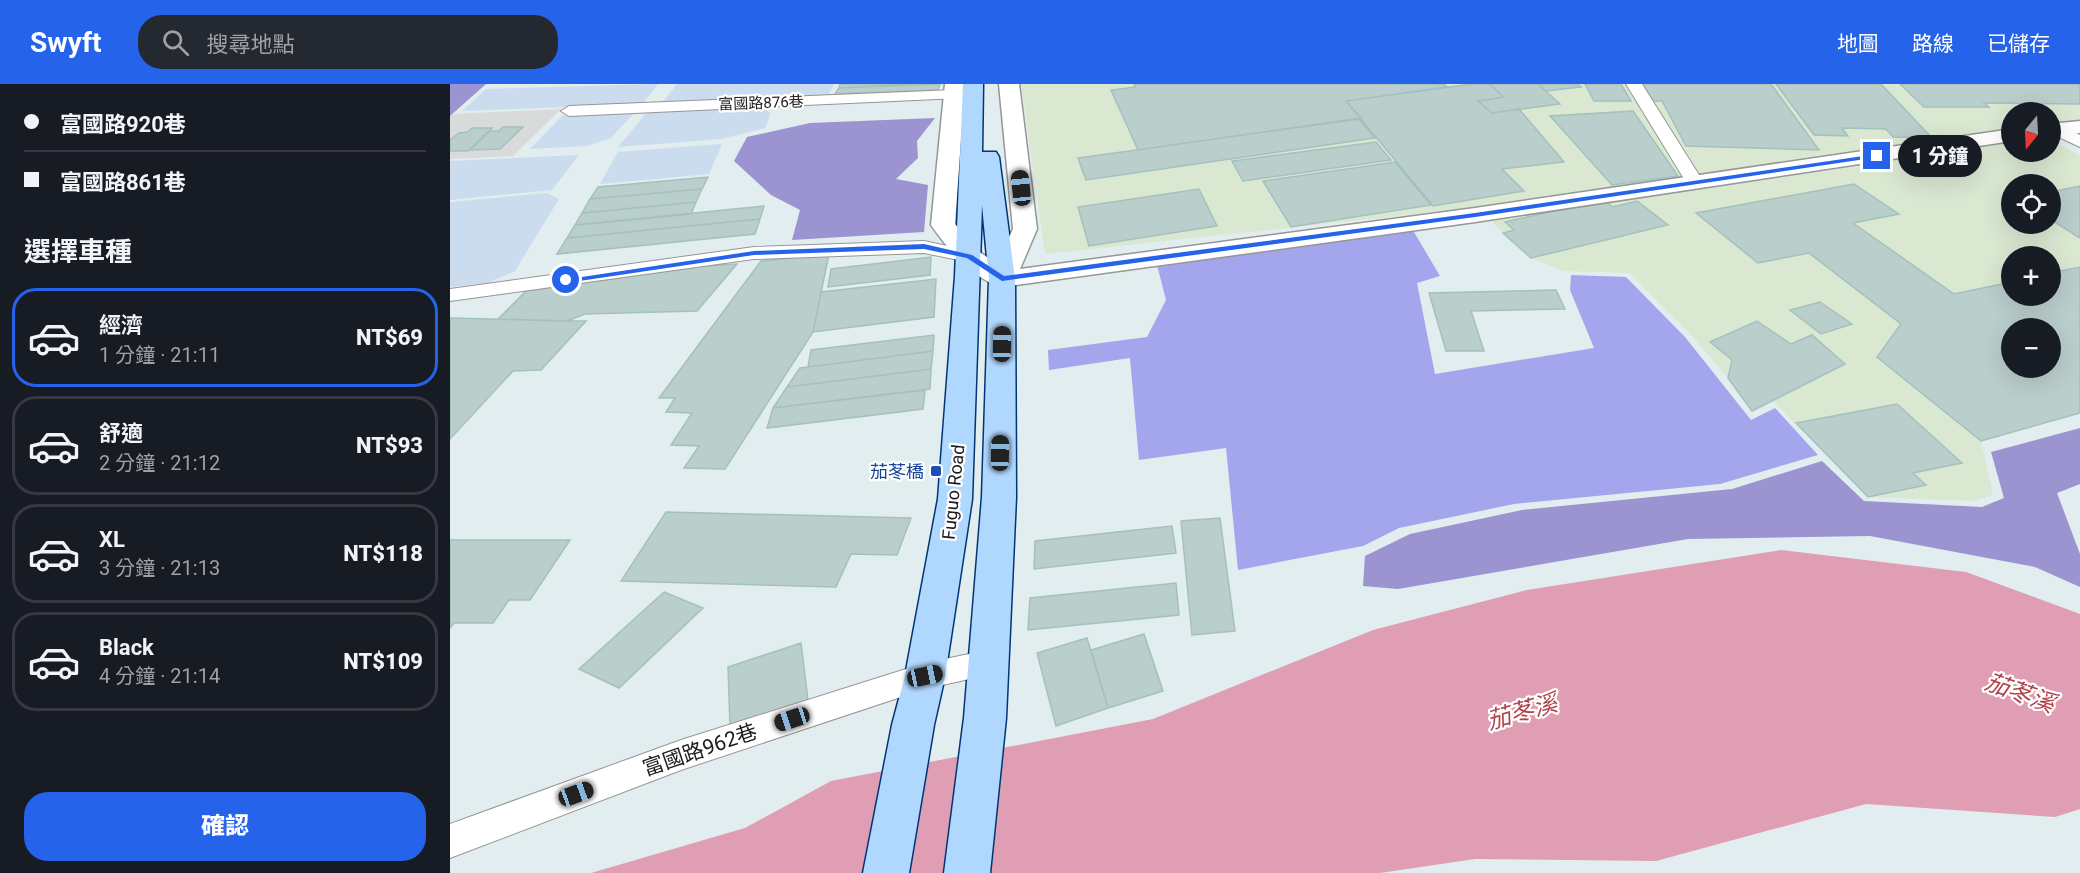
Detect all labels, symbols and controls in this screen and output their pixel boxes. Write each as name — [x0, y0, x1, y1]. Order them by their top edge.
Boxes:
search box — [138, 15, 558, 69]
text: Swyft — [30, 26, 102, 59]
icon: search — [159, 26, 192, 59]
text: 搜尋地點 — [207, 32, 295, 57]
text: 地圖 — [1837, 32, 1879, 56]
text: 路線 — [1912, 32, 1954, 56]
text: 已儲存 — [1987, 32, 2050, 56]
street label: 富國路876巷 — [718, 93, 804, 113]
north arrow — [2001, 102, 2061, 162]
map controls — [2001, 102, 2061, 378]
text: 富國路920巷 — [60, 112, 186, 137]
callout: 1 分鐘 — [1898, 135, 1982, 177]
route end — [1863, 142, 1890, 169]
text: 1 分鐘 — [1912, 144, 1968, 168]
car — [1010, 169, 1032, 207]
text: 富國路861巷 — [60, 170, 186, 195]
button: locate — [2001, 174, 2061, 234]
text: 選擇車種 — [24, 236, 132, 268]
button: + — [2001, 246, 2061, 306]
route start — [552, 266, 579, 293]
icon: car — [27, 311, 81, 365]
text: 經濟 — [99, 313, 143, 338]
button: − — [2001, 318, 2061, 378]
text: NT$69 — [356, 325, 423, 350]
car — [993, 326, 1011, 362]
text: 1 分鐘 · 21:11 — [99, 343, 220, 367]
icon: car — [27, 419, 81, 473]
text: 舒適 — [99, 421, 143, 446]
text: NT$93 — [356, 433, 423, 458]
car — [991, 435, 1009, 471]
street label: Fuguo Road — [938, 443, 968, 541]
text: 2 分鐘 · 21:12 — [99, 451, 220, 475]
place label: 茄苳橋 — [870, 461, 924, 482]
marker: 茄苳橋 — [929, 464, 943, 478]
icon: car — [27, 527, 81, 581]
text: XL — [99, 527, 125, 552]
text: NT$118 — [343, 541, 423, 566]
text: 3 分鐘 · 21:13 — [99, 556, 220, 580]
icon: car — [27, 635, 81, 689]
text: Black — [99, 635, 154, 660]
text: NT$109 — [343, 649, 423, 674]
car — [906, 663, 944, 689]
text: 4 分鐘 · 21:14 — [99, 664, 220, 688]
water label: 茄苳溪 — [1981, 668, 2061, 719]
water label: 茄苳溪 — [1484, 688, 1563, 735]
car — [772, 705, 812, 733]
street label: 富國路962巷 — [640, 719, 760, 781]
car — [556, 779, 596, 809]
button: 確認 — [24, 792, 426, 861]

